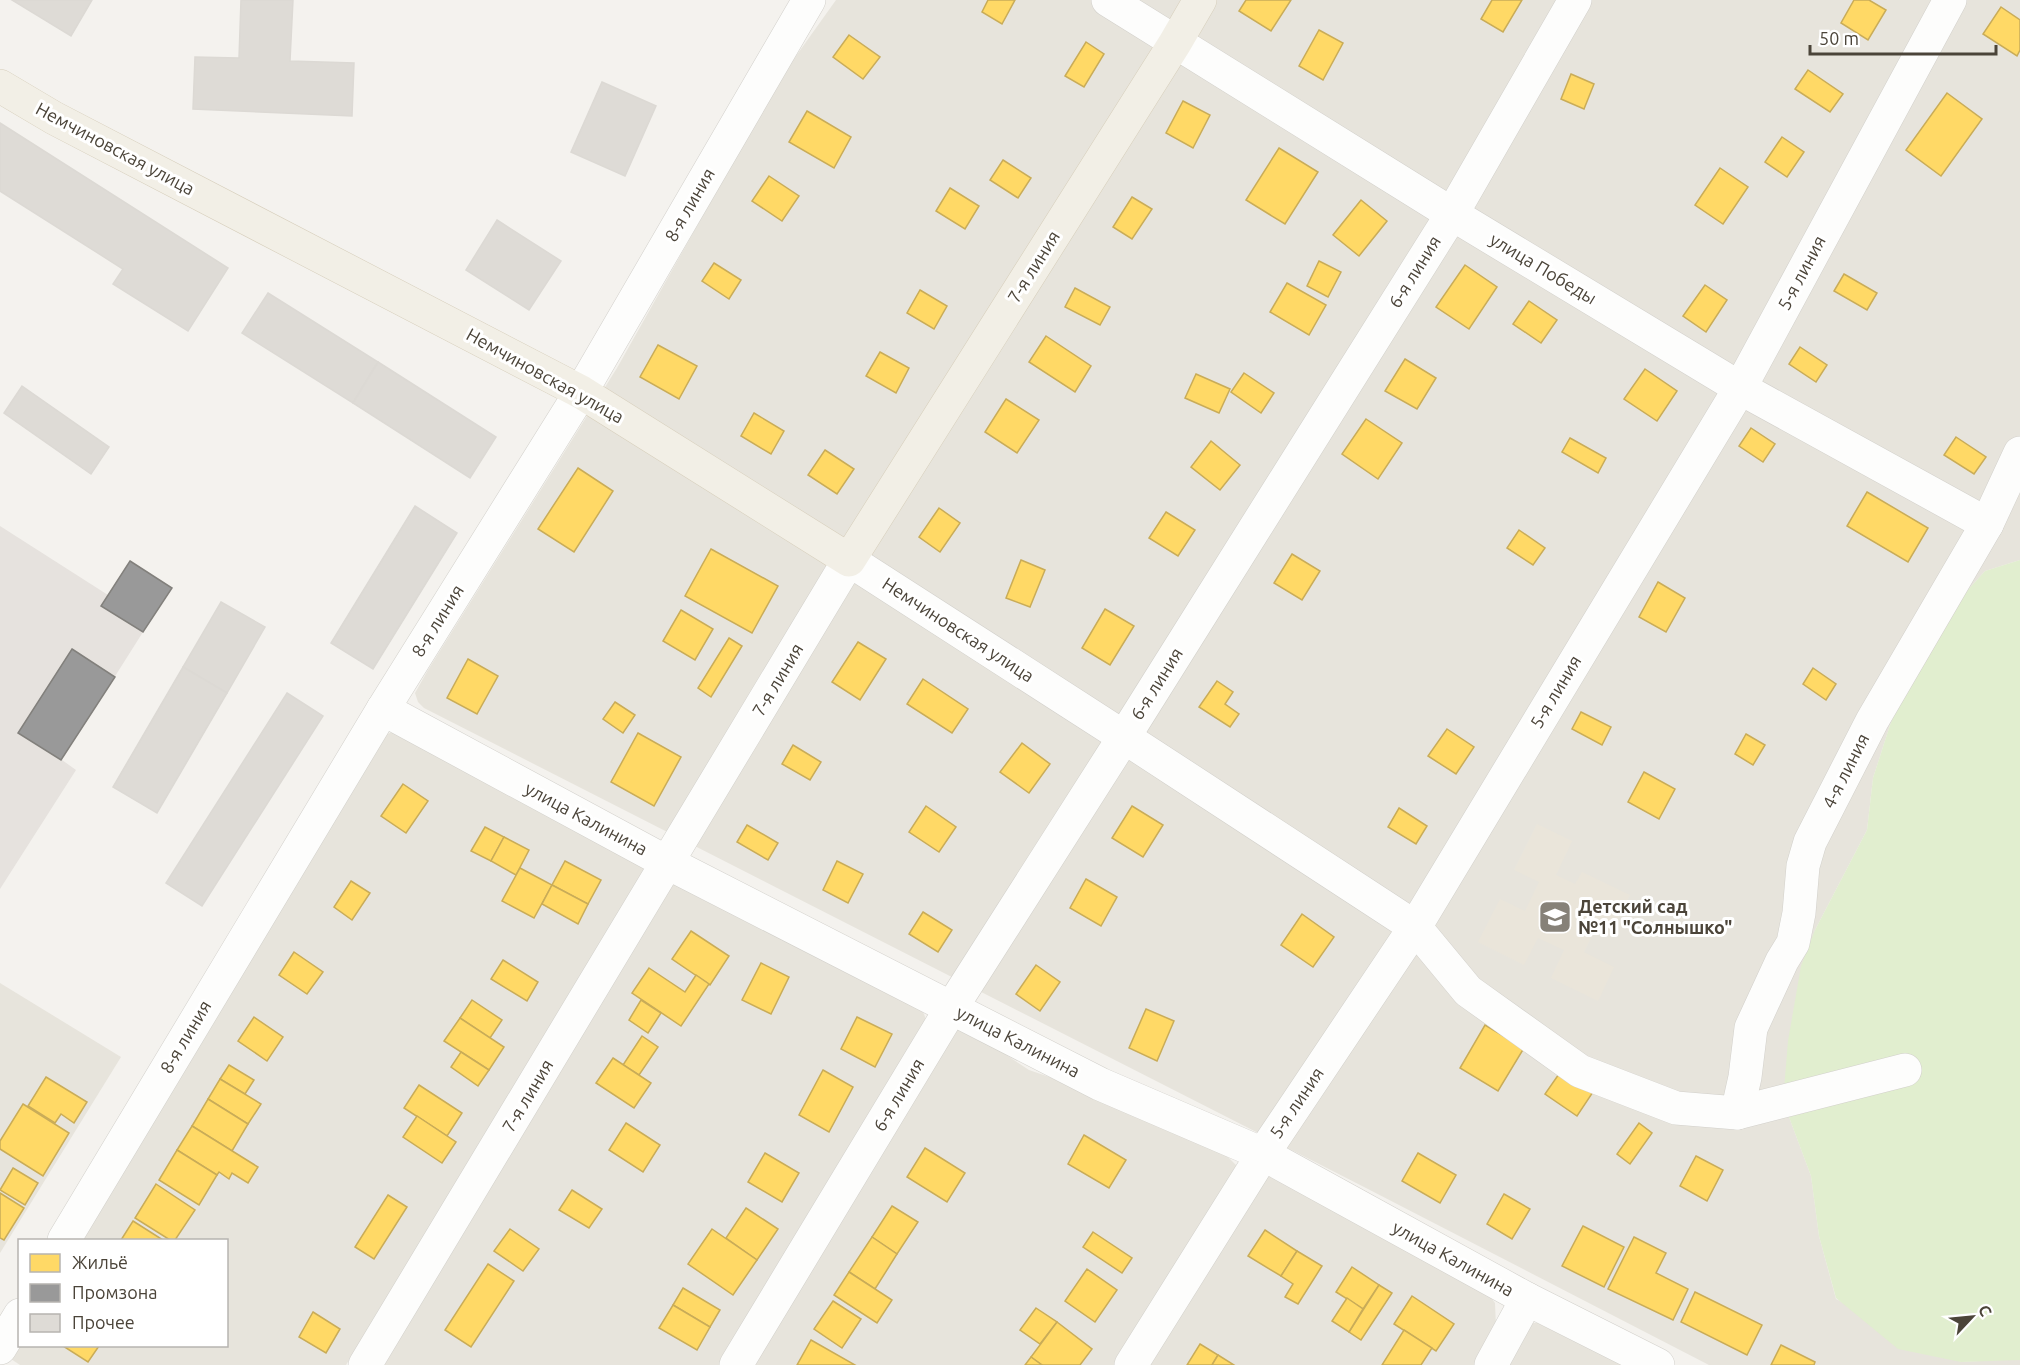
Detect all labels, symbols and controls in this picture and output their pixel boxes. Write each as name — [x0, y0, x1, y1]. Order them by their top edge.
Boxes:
scale bar — [1810, 18, 1996, 56]
text: 50 m — [1819, 28, 1859, 48]
street label: Немчиновская улица — [33, 98, 198, 198]
street label: 8-я линия — [660, 164, 718, 245]
street label: 7-я линия — [1003, 227, 1063, 306]
street label: улица Победы — [1487, 228, 1600, 308]
street label: 6-я линия — [1384, 232, 1444, 311]
street label: 5-я линия — [1773, 232, 1829, 313]
street label: Немчиновская улица — [463, 324, 628, 427]
street label: Немчиновская улица — [879, 573, 1038, 686]
street label: 8-я линия — [407, 581, 467, 660]
street label: 7-я линия — [748, 640, 807, 719]
street label: 6-я линия — [1126, 644, 1186, 723]
street label: 5-я линия — [1526, 652, 1585, 731]
street label: 4-я линия — [1818, 730, 1872, 811]
street label: улица Калинина — [522, 777, 651, 859]
place label: Детский сад №11 "Солнышко" — [1578, 896, 1732, 937]
school or university icon: Детский сад №11 "Солнышко" — [1537, 899, 1573, 935]
street label: 8-я линия — [156, 997, 215, 1076]
street label: улица Калинина — [953, 1001, 1083, 1081]
street label: 6-я линия — [869, 1055, 928, 1134]
street label: 7-я линия — [498, 1056, 557, 1135]
street label: 5-я линия — [1265, 1063, 1327, 1142]
street label: улица Калинина — [1389, 1216, 1518, 1300]
legend — [18, 1239, 228, 1347]
text: Жильё — [72, 1252, 128, 1272]
text: Промзона — [72, 1282, 157, 1302]
north arrow — [1942, 1287, 2002, 1347]
text: С — [1975, 1302, 1996, 1319]
text: Прочее — [72, 1312, 135, 1332]

